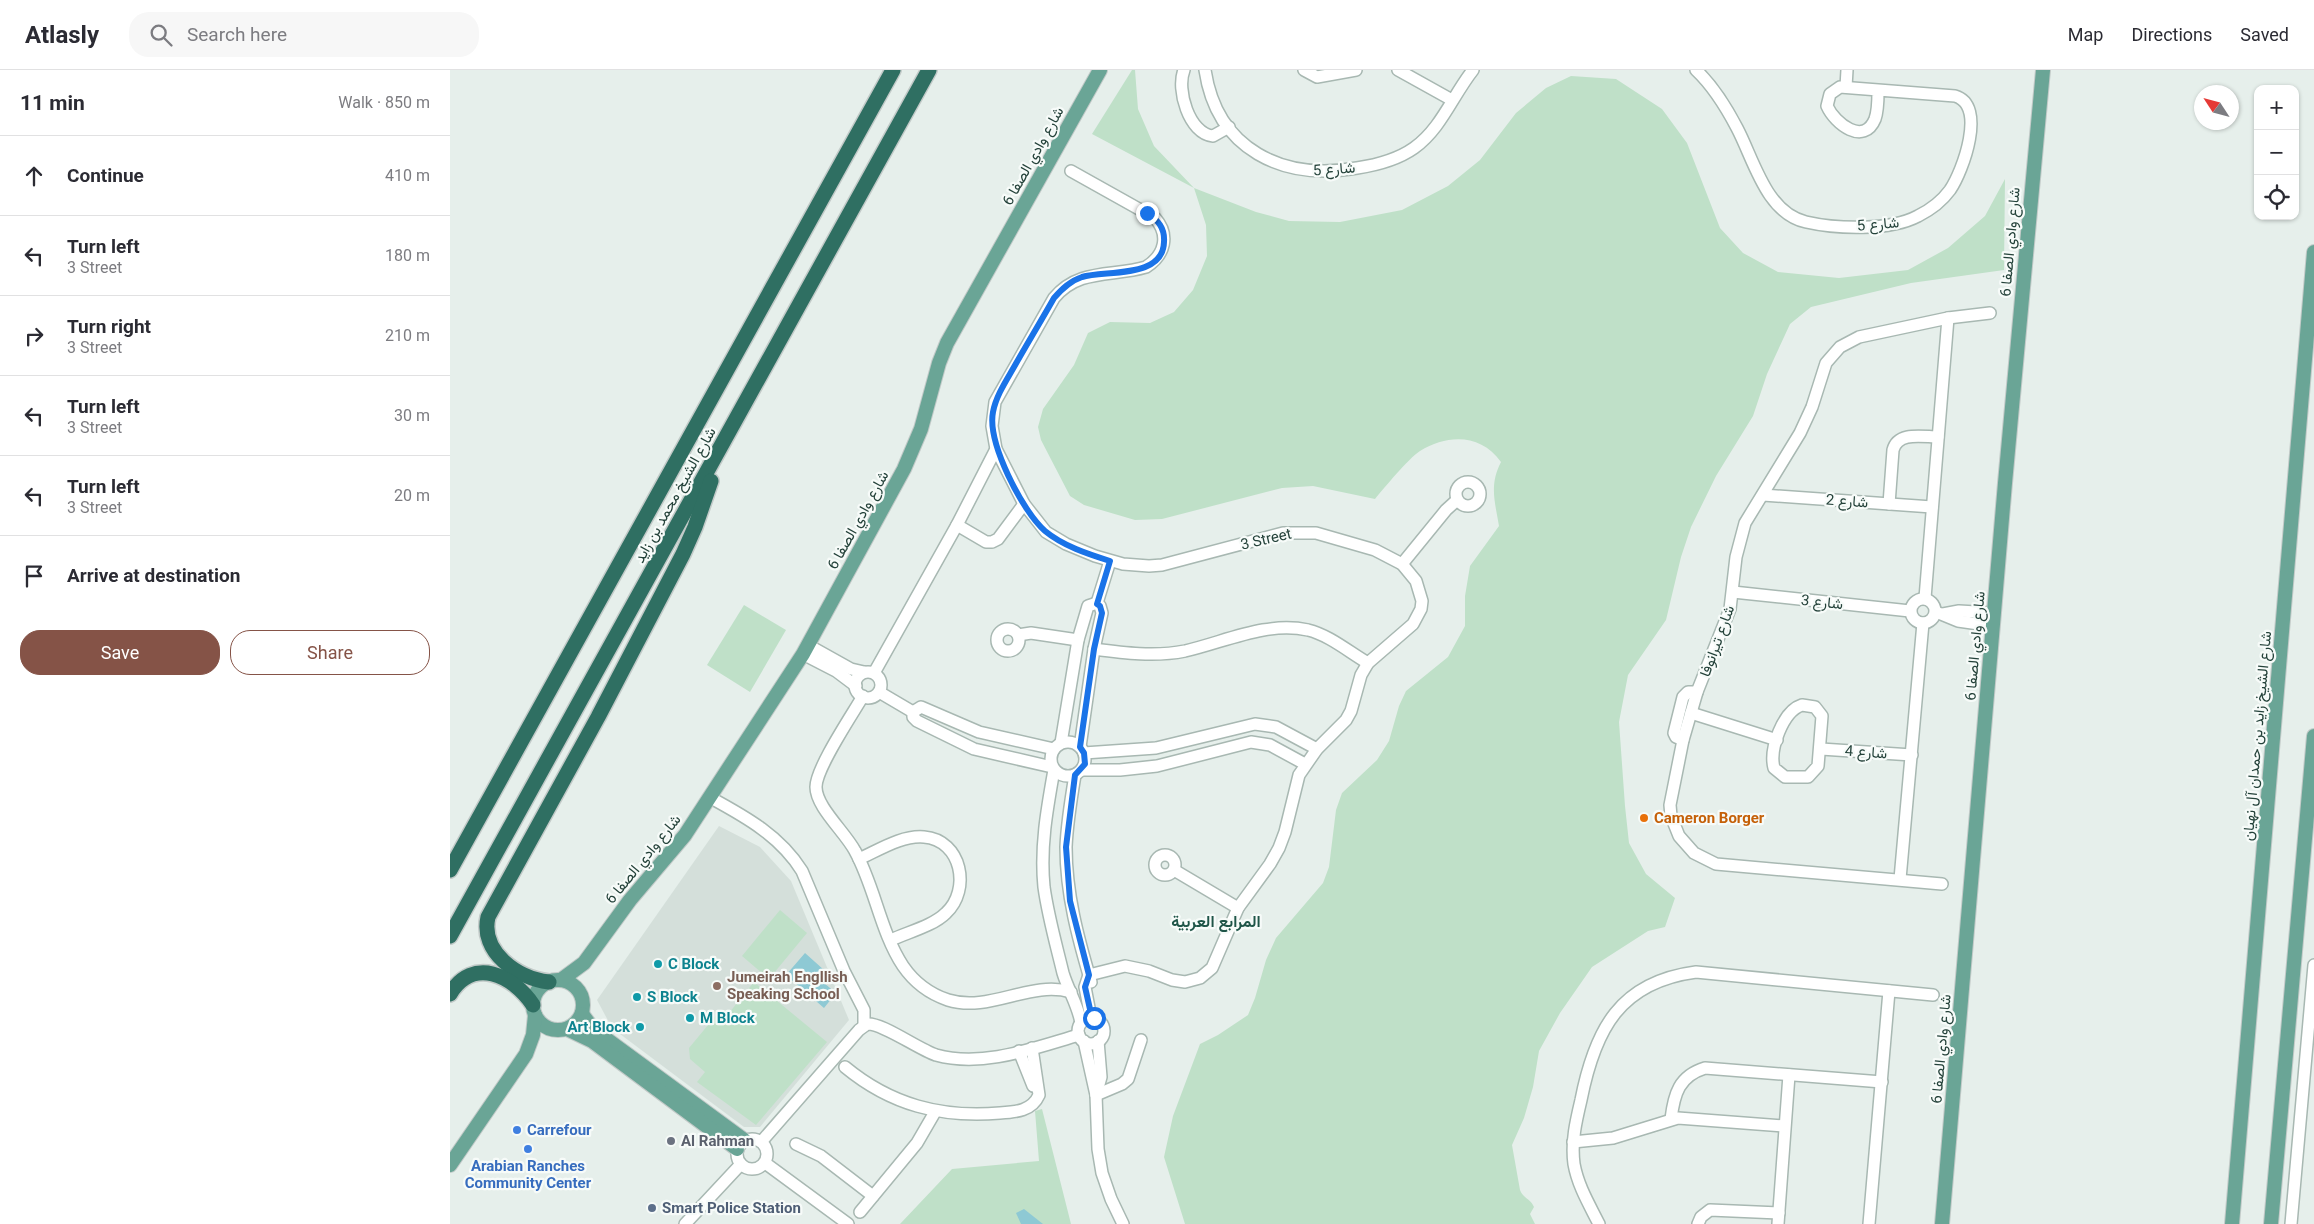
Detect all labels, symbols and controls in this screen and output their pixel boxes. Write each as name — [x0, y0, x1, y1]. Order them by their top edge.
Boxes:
search box — [129, 12, 479, 57]
text: Atlasly — [25, 21, 99, 49]
icon: search — [147, 21, 175, 49]
text: Search here — [187, 23, 287, 46]
text: Map — [2068, 24, 2103, 45]
text: Directions — [2131, 24, 2212, 45]
text: Saved — [2240, 24, 2289, 45]
north arrow — [2194, 85, 2239, 130]
map controls — [2254, 85, 2299, 220]
button: + — [2254, 85, 2299, 130]
text: 11 min — [20, 91, 85, 115]
text: Walk · 850 m — [338, 93, 430, 112]
street label: شارع وادي الصفا 6 — [999, 103, 1071, 210]
button: − — [2254, 130, 2299, 175]
street label: شارع 5 — [1312, 159, 1356, 181]
icon: ahead — [20, 162, 48, 190]
text: Continue — [67, 164, 144, 187]
text: 410 m — [385, 166, 430, 185]
button: locate — [2254, 175, 2299, 220]
street label: شارع وادي الصفا 6 — [1996, 186, 2028, 298]
route end — [1136, 202, 1159, 225]
street label: شارع 5 — [1856, 213, 1900, 237]
text: Turn left — [67, 235, 140, 258]
icon: left — [20, 242, 48, 270]
text: 180 m — [385, 246, 430, 265]
text: 3 Street — [67, 258, 122, 277]
text: Turn right — [67, 315, 151, 338]
icon: right — [20, 322, 48, 350]
text: 210 m — [385, 326, 430, 345]
text: 3 Street — [67, 338, 122, 357]
text: Turn left — [67, 395, 140, 418]
icon: left — [20, 402, 48, 430]
text: 30 m — [394, 406, 430, 425]
text: 3 Street — [67, 418, 122, 437]
street label: شارع الشيخ محمد بن زايد — [630, 424, 722, 567]
street label: شارع وادي الصفا 6 — [824, 467, 896, 574]
text: Turn left — [67, 475, 140, 498]
icon: left — [20, 482, 48, 510]
text: 20 m — [394, 486, 430, 505]
street label: شارع 2 — [1825, 491, 1869, 513]
text: 3 Street — [67, 498, 122, 517]
street label: 3 Street — [1239, 524, 1293, 554]
icon: arrive — [20, 562, 48, 590]
text: Arrive at destination — [67, 564, 240, 587]
street label: شارع وادي الصفا 6 — [1961, 590, 1993, 702]
street label: شارع 3 — [1800, 591, 1844, 615]
street label: شارع تيرانوفا — [1696, 603, 1740, 680]
button: Save — [20, 630, 220, 675]
button: Share — [230, 630, 430, 675]
street label: شارع الشيخ زايد بن حمدان آل نهيان — [2239, 630, 2277, 842]
street label: شارع 4 — [1844, 742, 1888, 764]
place label: Cameron Borger — [1654, 809, 1765, 827]
street label: شارع وادي الصفا 6 — [601, 811, 688, 910]
marker: Cameron Borger — [1638, 812, 1650, 824]
district label: المرابع العربية — [1171, 912, 1261, 933]
place label: C Block — [668, 955, 720, 973]
marker: C Block — [652, 958, 664, 970]
place label: Jumeirah Engllish Speaking School — [727, 968, 848, 1003]
marker: Jumeirah Engllish Speaking School — [711, 980, 723, 992]
place label: S Block — [647, 988, 699, 1006]
marker: S Block — [631, 991, 643, 1003]
street label: شارع وادي الصفا 6 — [1927, 993, 1959, 1105]
route start — [1083, 1007, 1106, 1030]
place label: M Block — [700, 1009, 756, 1027]
marker: M Block — [684, 1012, 696, 1024]
place label: Art Block — [567, 1018, 631, 1036]
marker: Art Block — [634, 1021, 646, 1033]
place label: Carrefour — [527, 1121, 592, 1139]
marker: Carrefour — [511, 1124, 523, 1136]
place label: Al Rahman — [681, 1132, 754, 1150]
marker: Al Rahman — [665, 1135, 677, 1147]
marker: Arabian Ranches Community Center — [522, 1143, 534, 1155]
place label: Arabian Ranches Community Center — [465, 1157, 592, 1192]
place label: Smart Police Station — [662, 1199, 801, 1217]
marker: Smart Police Station — [646, 1202, 658, 1214]

